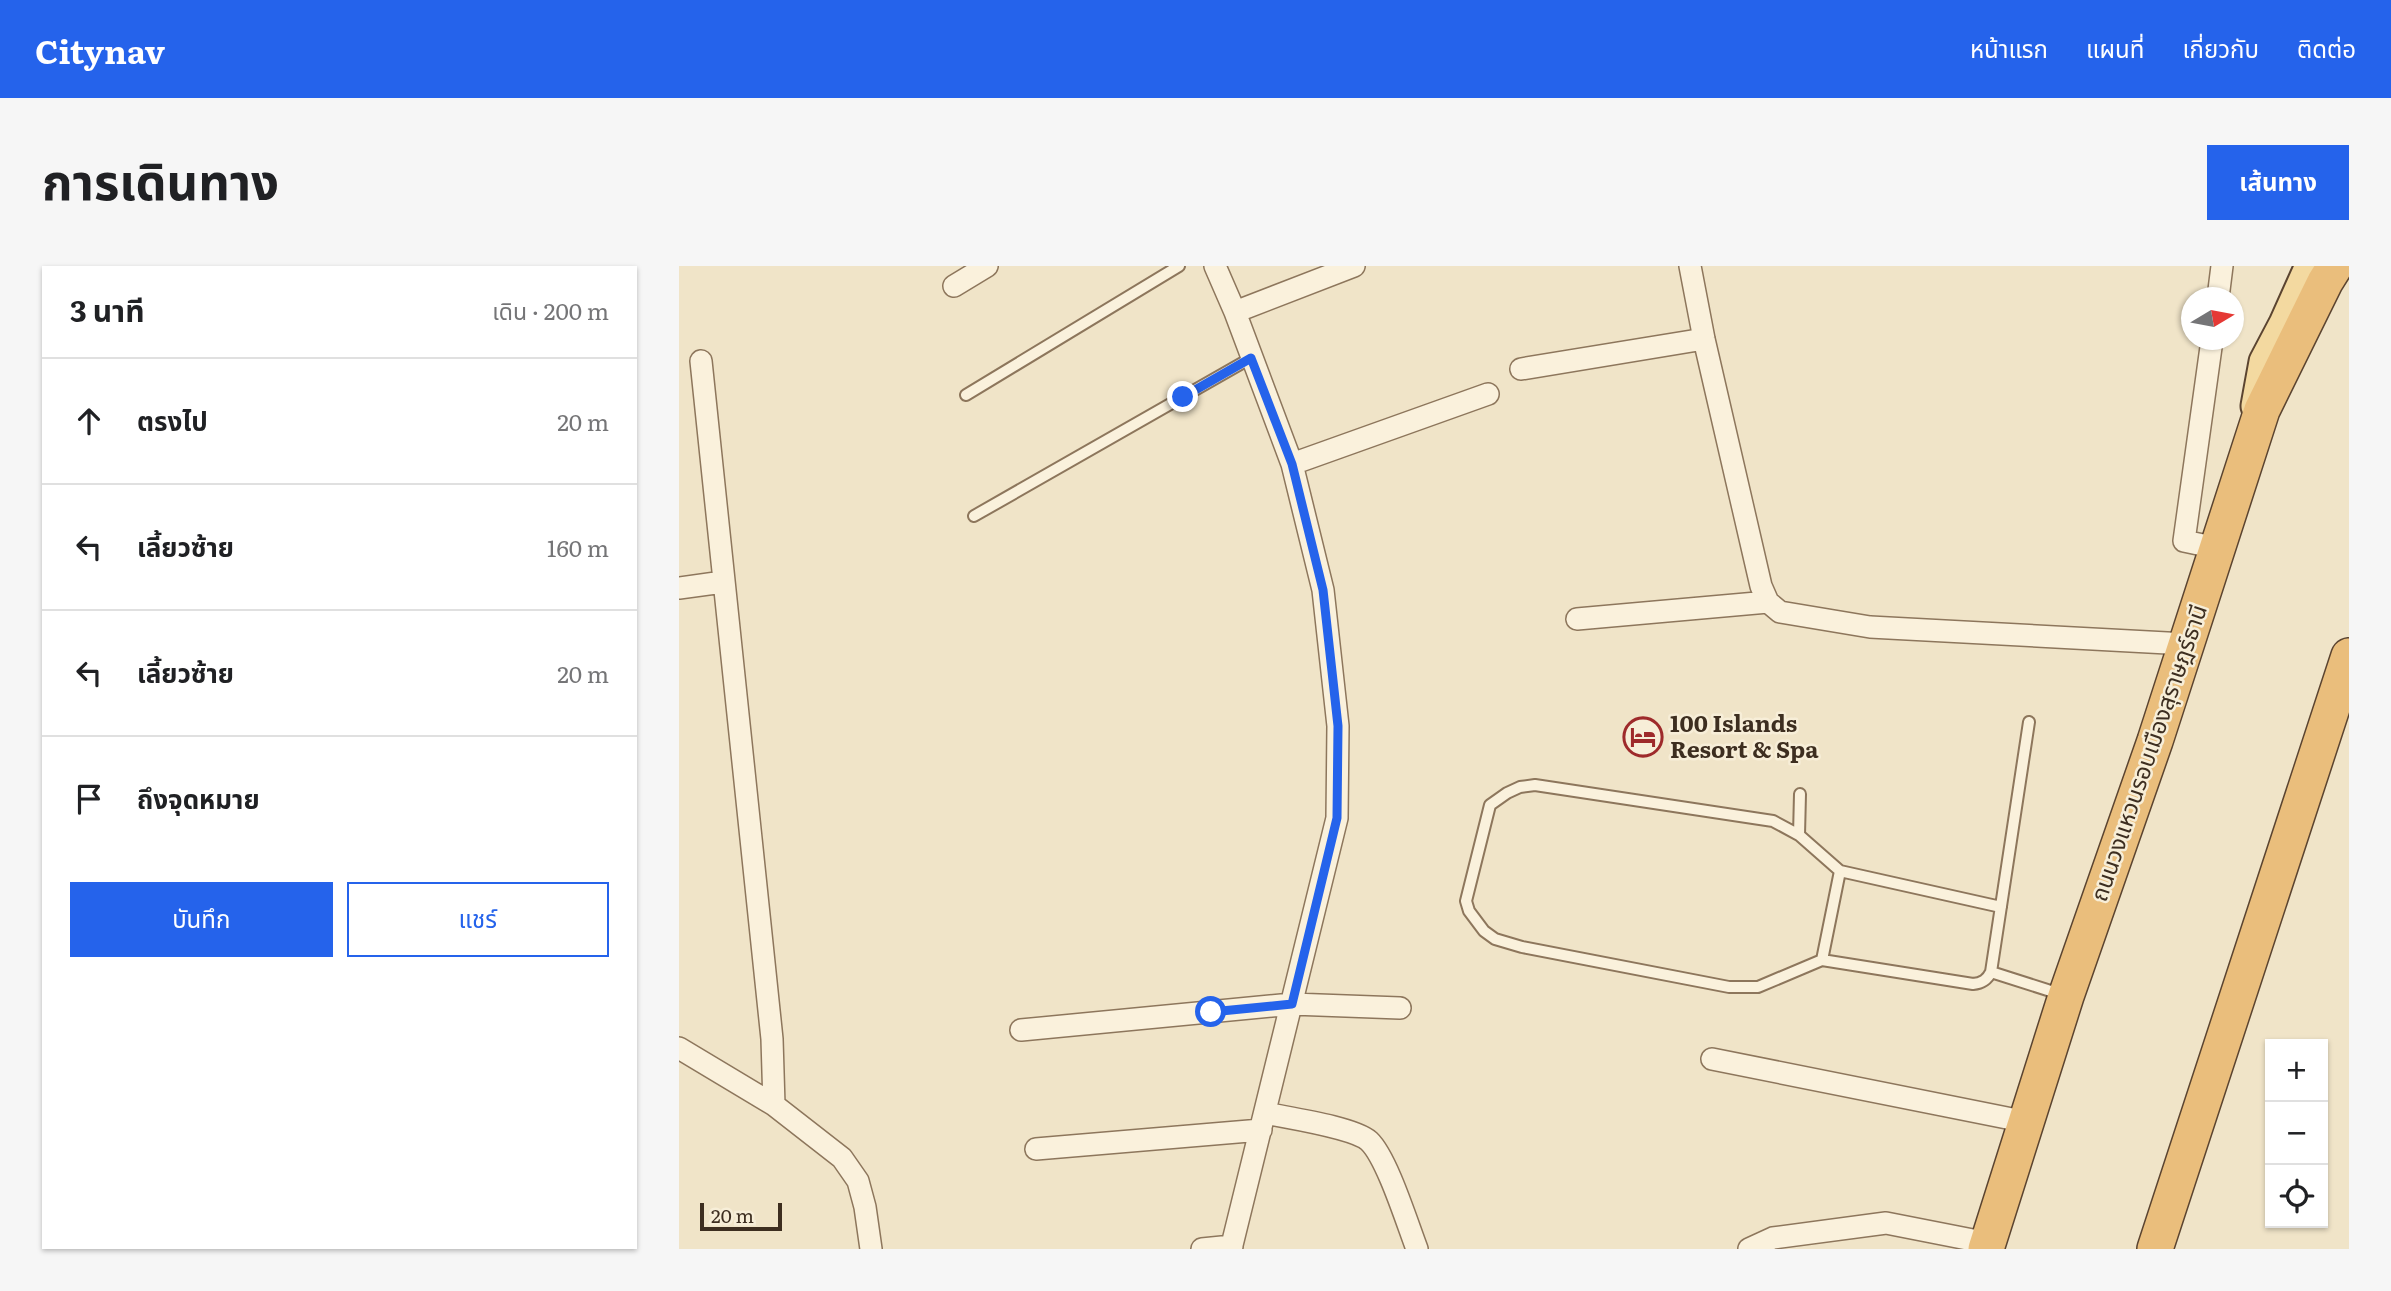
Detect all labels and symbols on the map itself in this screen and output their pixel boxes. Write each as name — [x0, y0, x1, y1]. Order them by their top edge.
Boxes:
north arrow — [2181, 287, 2244, 350]
route end — [1167, 381, 1198, 412]
street label: ถนนวงแหวนรอบเมืองสุราษฎร์ธานี — [2080, 599, 2214, 905]
place label: 100 Islands Resort & Spa — [1670, 705, 1819, 765]
hotel icon: 100 Islands Resort & Spa — [1622, 716, 1664, 758]
route start — [1195, 996, 1226, 1027]
scale bar — [700, 1200, 782, 1232]

